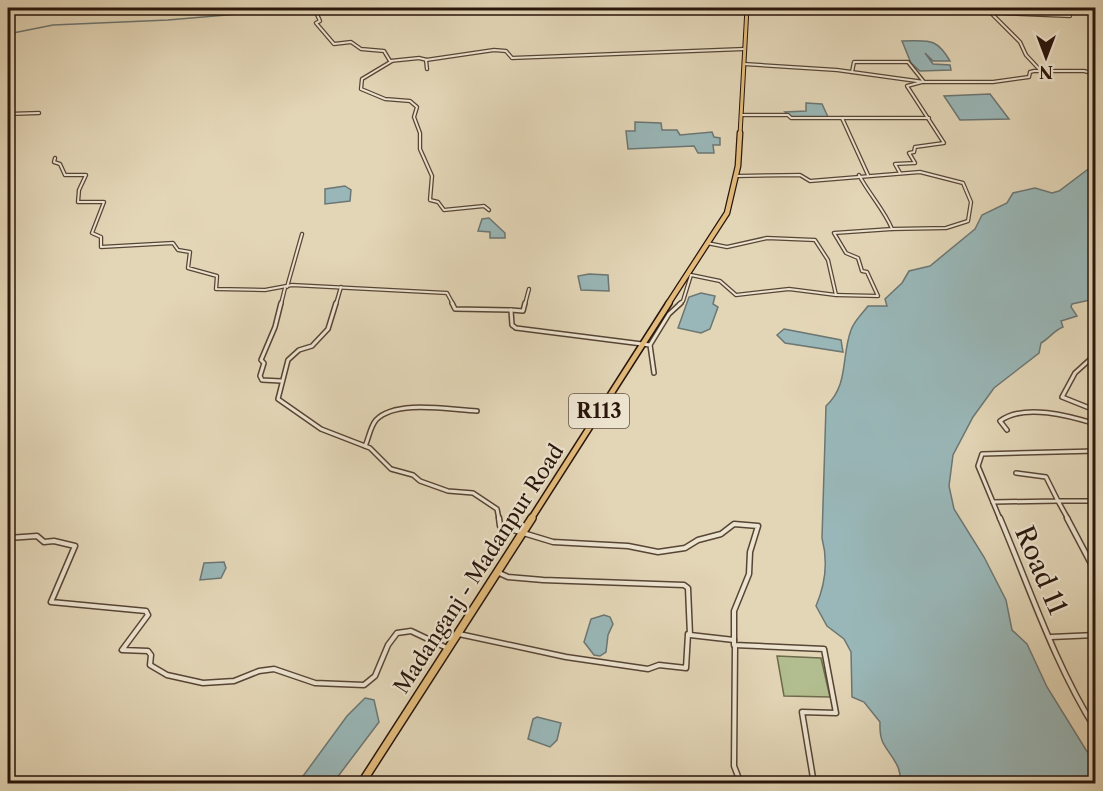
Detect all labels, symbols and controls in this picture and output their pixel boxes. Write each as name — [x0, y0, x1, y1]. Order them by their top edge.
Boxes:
north arrow — [1016, 27, 1076, 87]
text: N — [1039, 62, 1053, 82]
road number: R113 — [569, 394, 629, 428]
street label: Madanganj - Madanpur Road — [389, 439, 569, 698]
street label: Road 11 — [1008, 521, 1074, 619]

